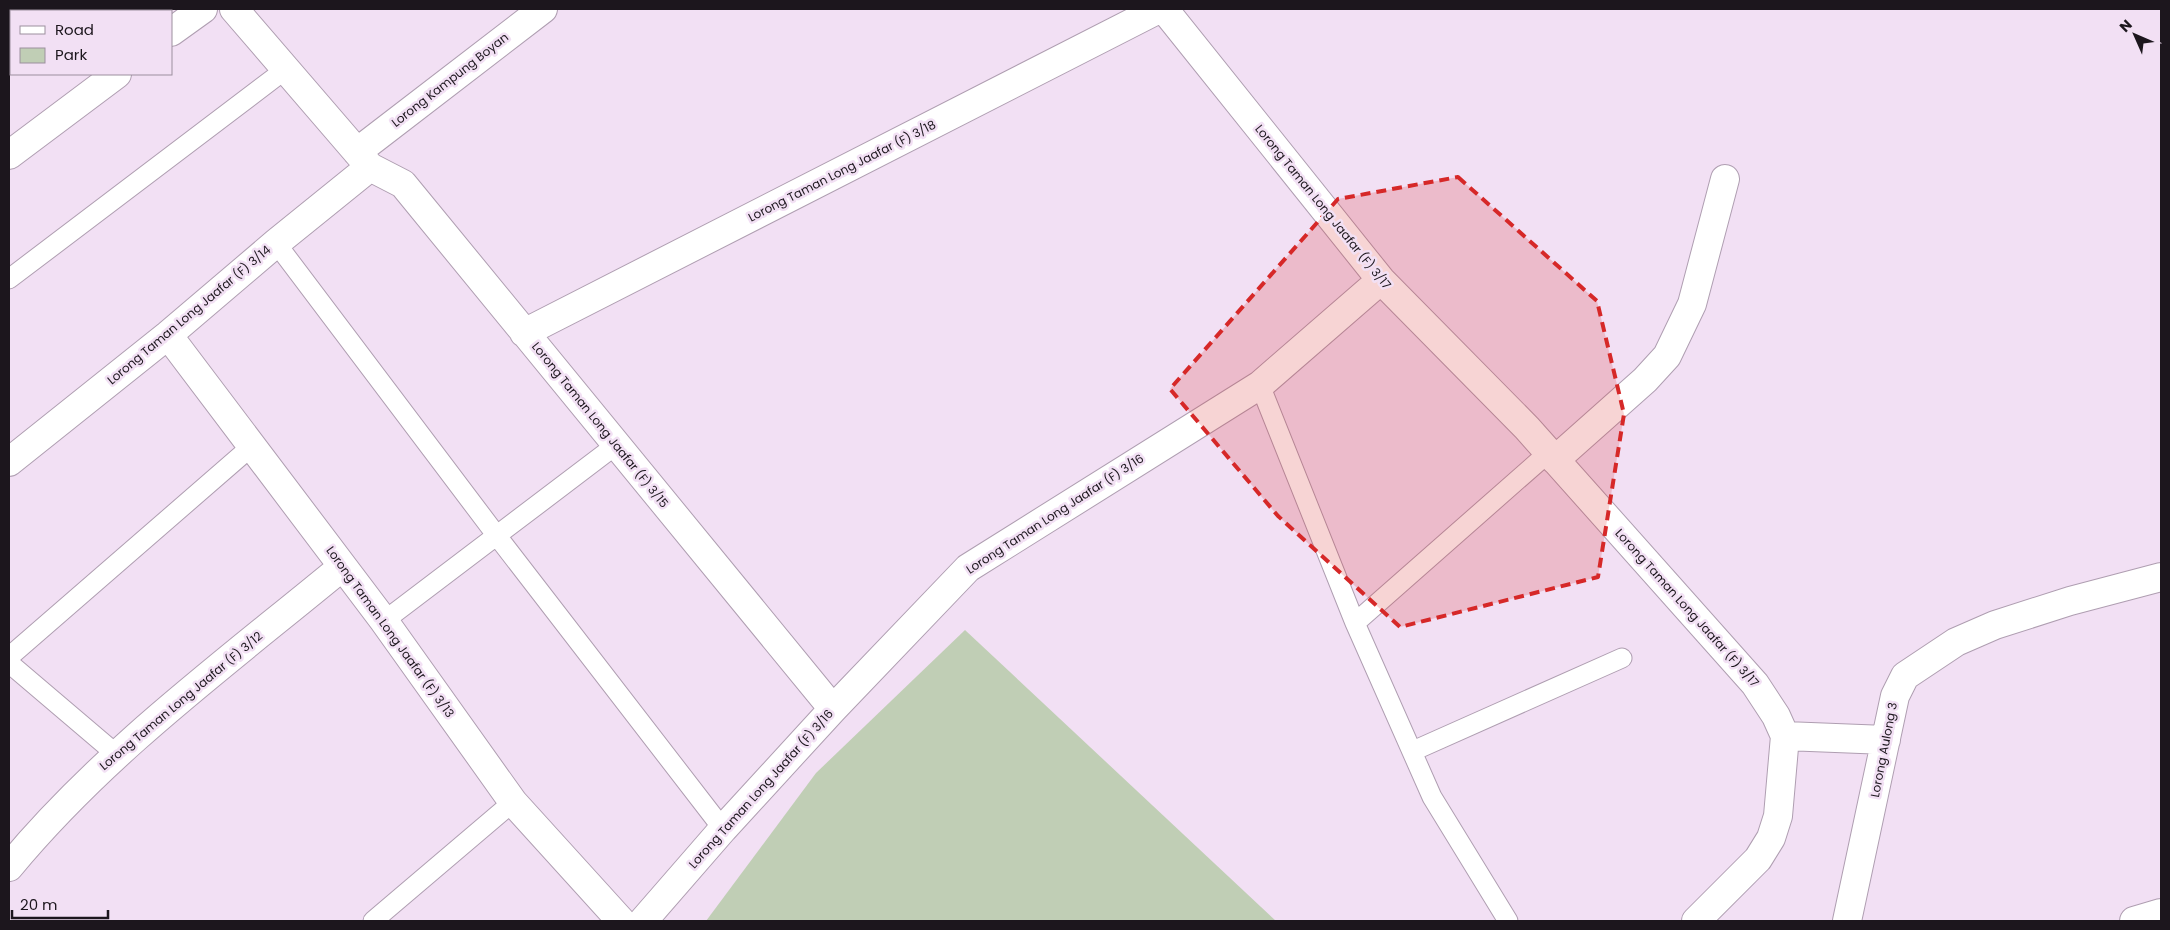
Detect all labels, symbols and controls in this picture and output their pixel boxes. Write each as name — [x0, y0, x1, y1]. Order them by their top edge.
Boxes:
legend — [10, 10, 172, 75]
north arrow — [2110, 10, 2160, 60]
text: N — [2115, 15, 2137, 37]
text: Road — [55, 19, 94, 40]
street label: Lorong Kampung Boyan — [388, 29, 512, 131]
text: Park — [55, 44, 87, 65]
street label: Lorong Taman Long Jaafar (F) 3/18 — [745, 116, 939, 225]
street label: Lorong Taman Long Jaafar (F) 3/17 — [1251, 121, 1396, 293]
street label: Lorong Taman Long Jaafar (F) 3/14 — [103, 241, 274, 388]
street label: Lorong Taman Long Jaafar (F) 3/15 — [528, 338, 673, 511]
street label: Lorong Taman Long Jaafar (F) 3/16 — [963, 450, 1147, 578]
street label: Lorong Taman Long Jaafar (F) 3/17 — [1612, 525, 1763, 691]
street label: Lorong Taman Long Jaafar (F) 3/13 — [322, 543, 458, 721]
street label: Lorong Taman Long Jaafar (F) 3/12 — [96, 627, 266, 774]
street label: Lorong Aulong 3 — [1866, 701, 1901, 799]
street label: Lorong Taman Long Jaafar (F) 3/16 — [685, 705, 837, 872]
scale bar — [12, 888, 109, 920]
text: 20 m — [20, 894, 58, 915]

